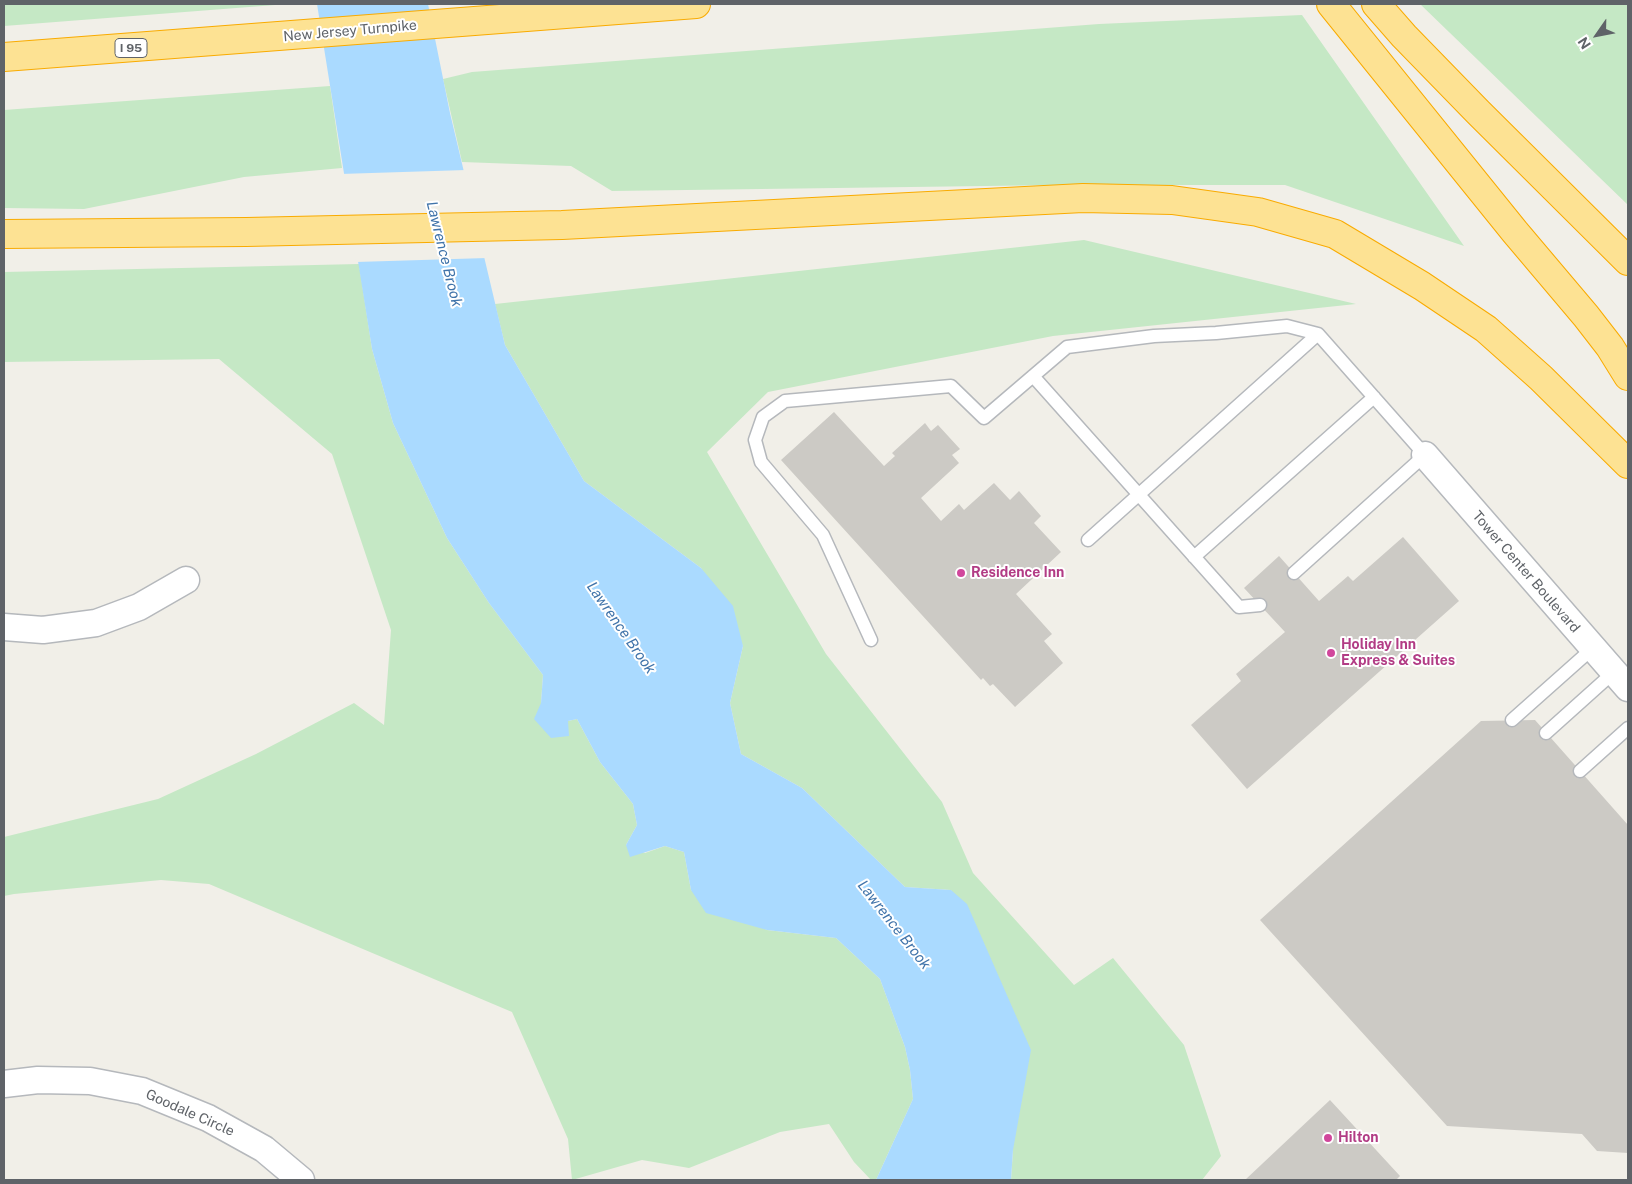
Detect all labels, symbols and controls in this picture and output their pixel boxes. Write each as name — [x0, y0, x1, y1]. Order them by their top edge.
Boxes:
north arrow — [1572, 10, 1622, 60]
street label: New Jersey Turnpike — [283, 17, 417, 45]
text: N — [1575, 34, 1594, 52]
road number: I 95 — [115, 38, 147, 58]
water label: Lawrence Brook — [422, 199, 466, 309]
street label: Tower Center Boulevard — [1469, 508, 1583, 636]
place label: Residence Inn — [971, 565, 1064, 581]
marker: Residence Inn — [955, 567, 967, 579]
water label: Lawrence Brook — [583, 579, 659, 677]
place label: Holiday Inn Express & Suites — [1341, 637, 1455, 670]
marker: Holiday Inn Express & Suites — [1325, 647, 1337, 659]
water label: Lawrence Brook — [854, 877, 934, 973]
street label: Goodale Circle — [143, 1086, 237, 1140]
place label: Hilton — [1338, 1130, 1379, 1146]
marker: Hilton — [1322, 1132, 1334, 1144]

